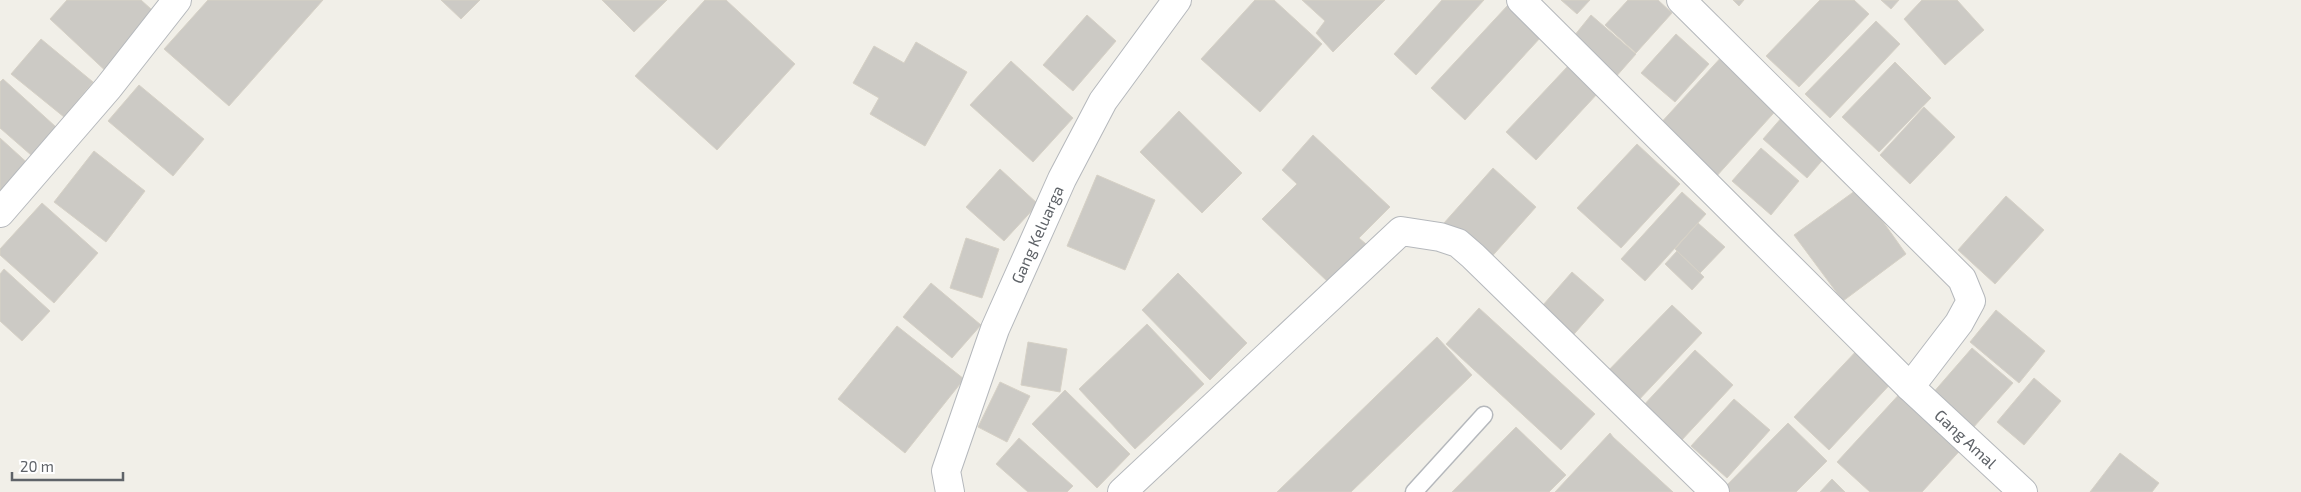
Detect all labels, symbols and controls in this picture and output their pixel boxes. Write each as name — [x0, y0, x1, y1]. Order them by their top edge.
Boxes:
street label: Gang Keluarga — [1007, 182, 1067, 286]
street label: Gang Amal — [1931, 405, 2001, 472]
scale bar — [12, 450, 124, 482]
text: 20 m — [20, 457, 54, 475]

